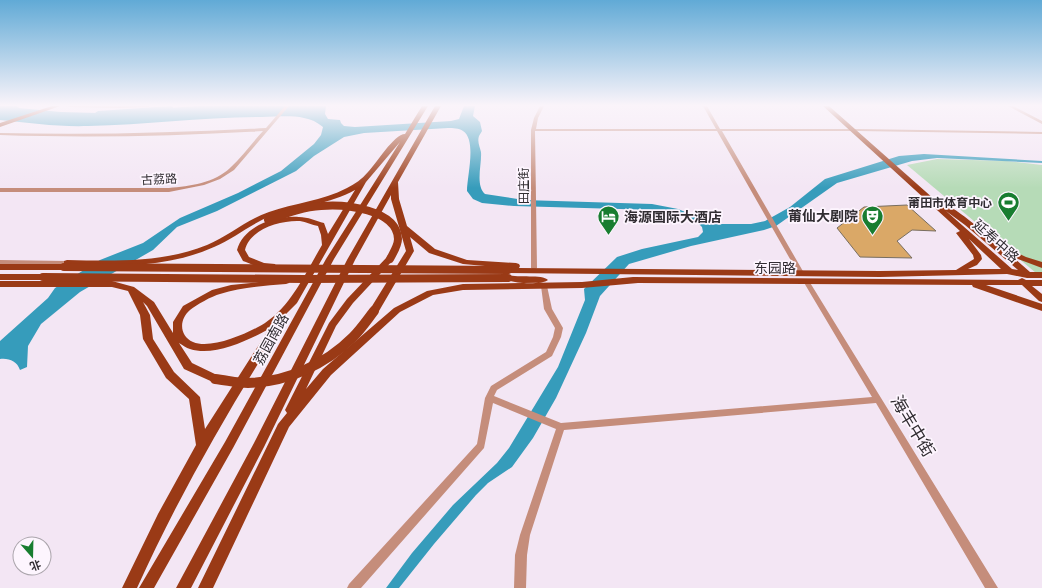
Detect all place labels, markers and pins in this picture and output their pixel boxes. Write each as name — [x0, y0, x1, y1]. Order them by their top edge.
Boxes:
sports icon: 莆田市体育中心 — [995, 189, 1021, 222]
place label: 莆田市体育中心 — [908, 195, 992, 210]
theatre icon: 莆仙大剧院 — [860, 203, 886, 236]
hotel icon: 海源国际大酒店 — [595, 204, 621, 237]
place label: 莆仙大剧院 — [788, 207, 858, 225]
place label: 海源国际大酒店 — [624, 208, 722, 226]

